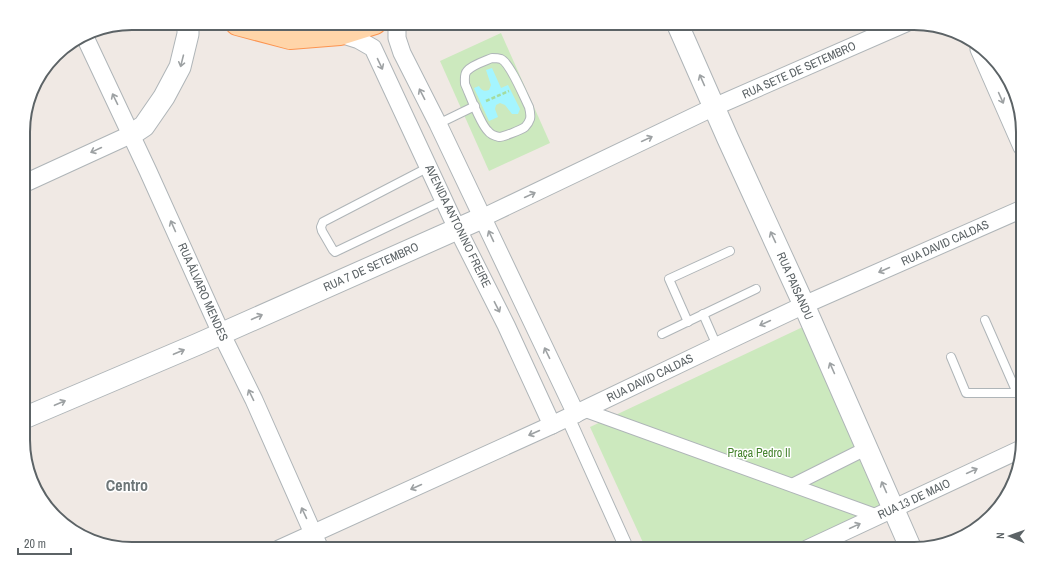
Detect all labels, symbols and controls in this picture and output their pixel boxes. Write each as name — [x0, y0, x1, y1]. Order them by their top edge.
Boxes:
street label: RUA SETE DE SETEMBRO — [740, 38, 859, 102]
one-way arrow — [177, 54, 185, 67]
one-way arrow — [377, 57, 384, 69]
one-way arrow — [698, 75, 706, 87]
one-way arrow — [418, 88, 426, 100]
one-way arrow — [997, 92, 1005, 104]
one-way arrow — [111, 93, 118, 105]
one-way arrow — [641, 135, 653, 142]
one-way arrow — [91, 147, 103, 154]
street label: AVENIDA ANTONINO FREIRE — [421, 161, 495, 290]
one-way arrow — [523, 191, 535, 198]
street label: RUA DAVID CALDAS — [899, 216, 992, 270]
one-way arrow — [169, 220, 176, 232]
one-way arrow — [487, 230, 494, 242]
one-way arrow — [769, 231, 776, 243]
street label: RUA 7 DE SETEMBRO — [321, 239, 422, 295]
street label: RUA ÁLVARO MENDES — [174, 240, 232, 344]
street label: RUA PAISANDU — [773, 250, 817, 322]
one-way arrow — [878, 267, 890, 274]
one-way arrow — [494, 301, 501, 313]
one-way arrow — [251, 313, 263, 320]
one-way arrow — [760, 320, 772, 327]
one-way arrow — [173, 347, 185, 355]
one-way arrow — [543, 348, 550, 360]
street label: RUA DAVID CALDAS — [604, 350, 696, 406]
one-way arrow — [828, 363, 835, 375]
one-way arrow — [247, 389, 254, 401]
one-way arrow — [53, 399, 65, 406]
one-way arrow — [529, 430, 541, 437]
park label: Praça Pedro II — [728, 445, 790, 461]
one-way arrow — [966, 467, 978, 475]
district label: Centro — [106, 474, 148, 496]
street label: RUA 13 DE MAIO — [875, 475, 953, 523]
one-way arrow — [880, 482, 888, 494]
one-way arrow — [410, 484, 422, 491]
one-way arrow — [300, 508, 307, 520]
north arrow — [990, 516, 1030, 556]
one-way arrow — [848, 522, 860, 530]
scale bar — [18, 530, 71, 556]
text: N — [993, 532, 1007, 539]
text: 20 m — [24, 536, 46, 552]

